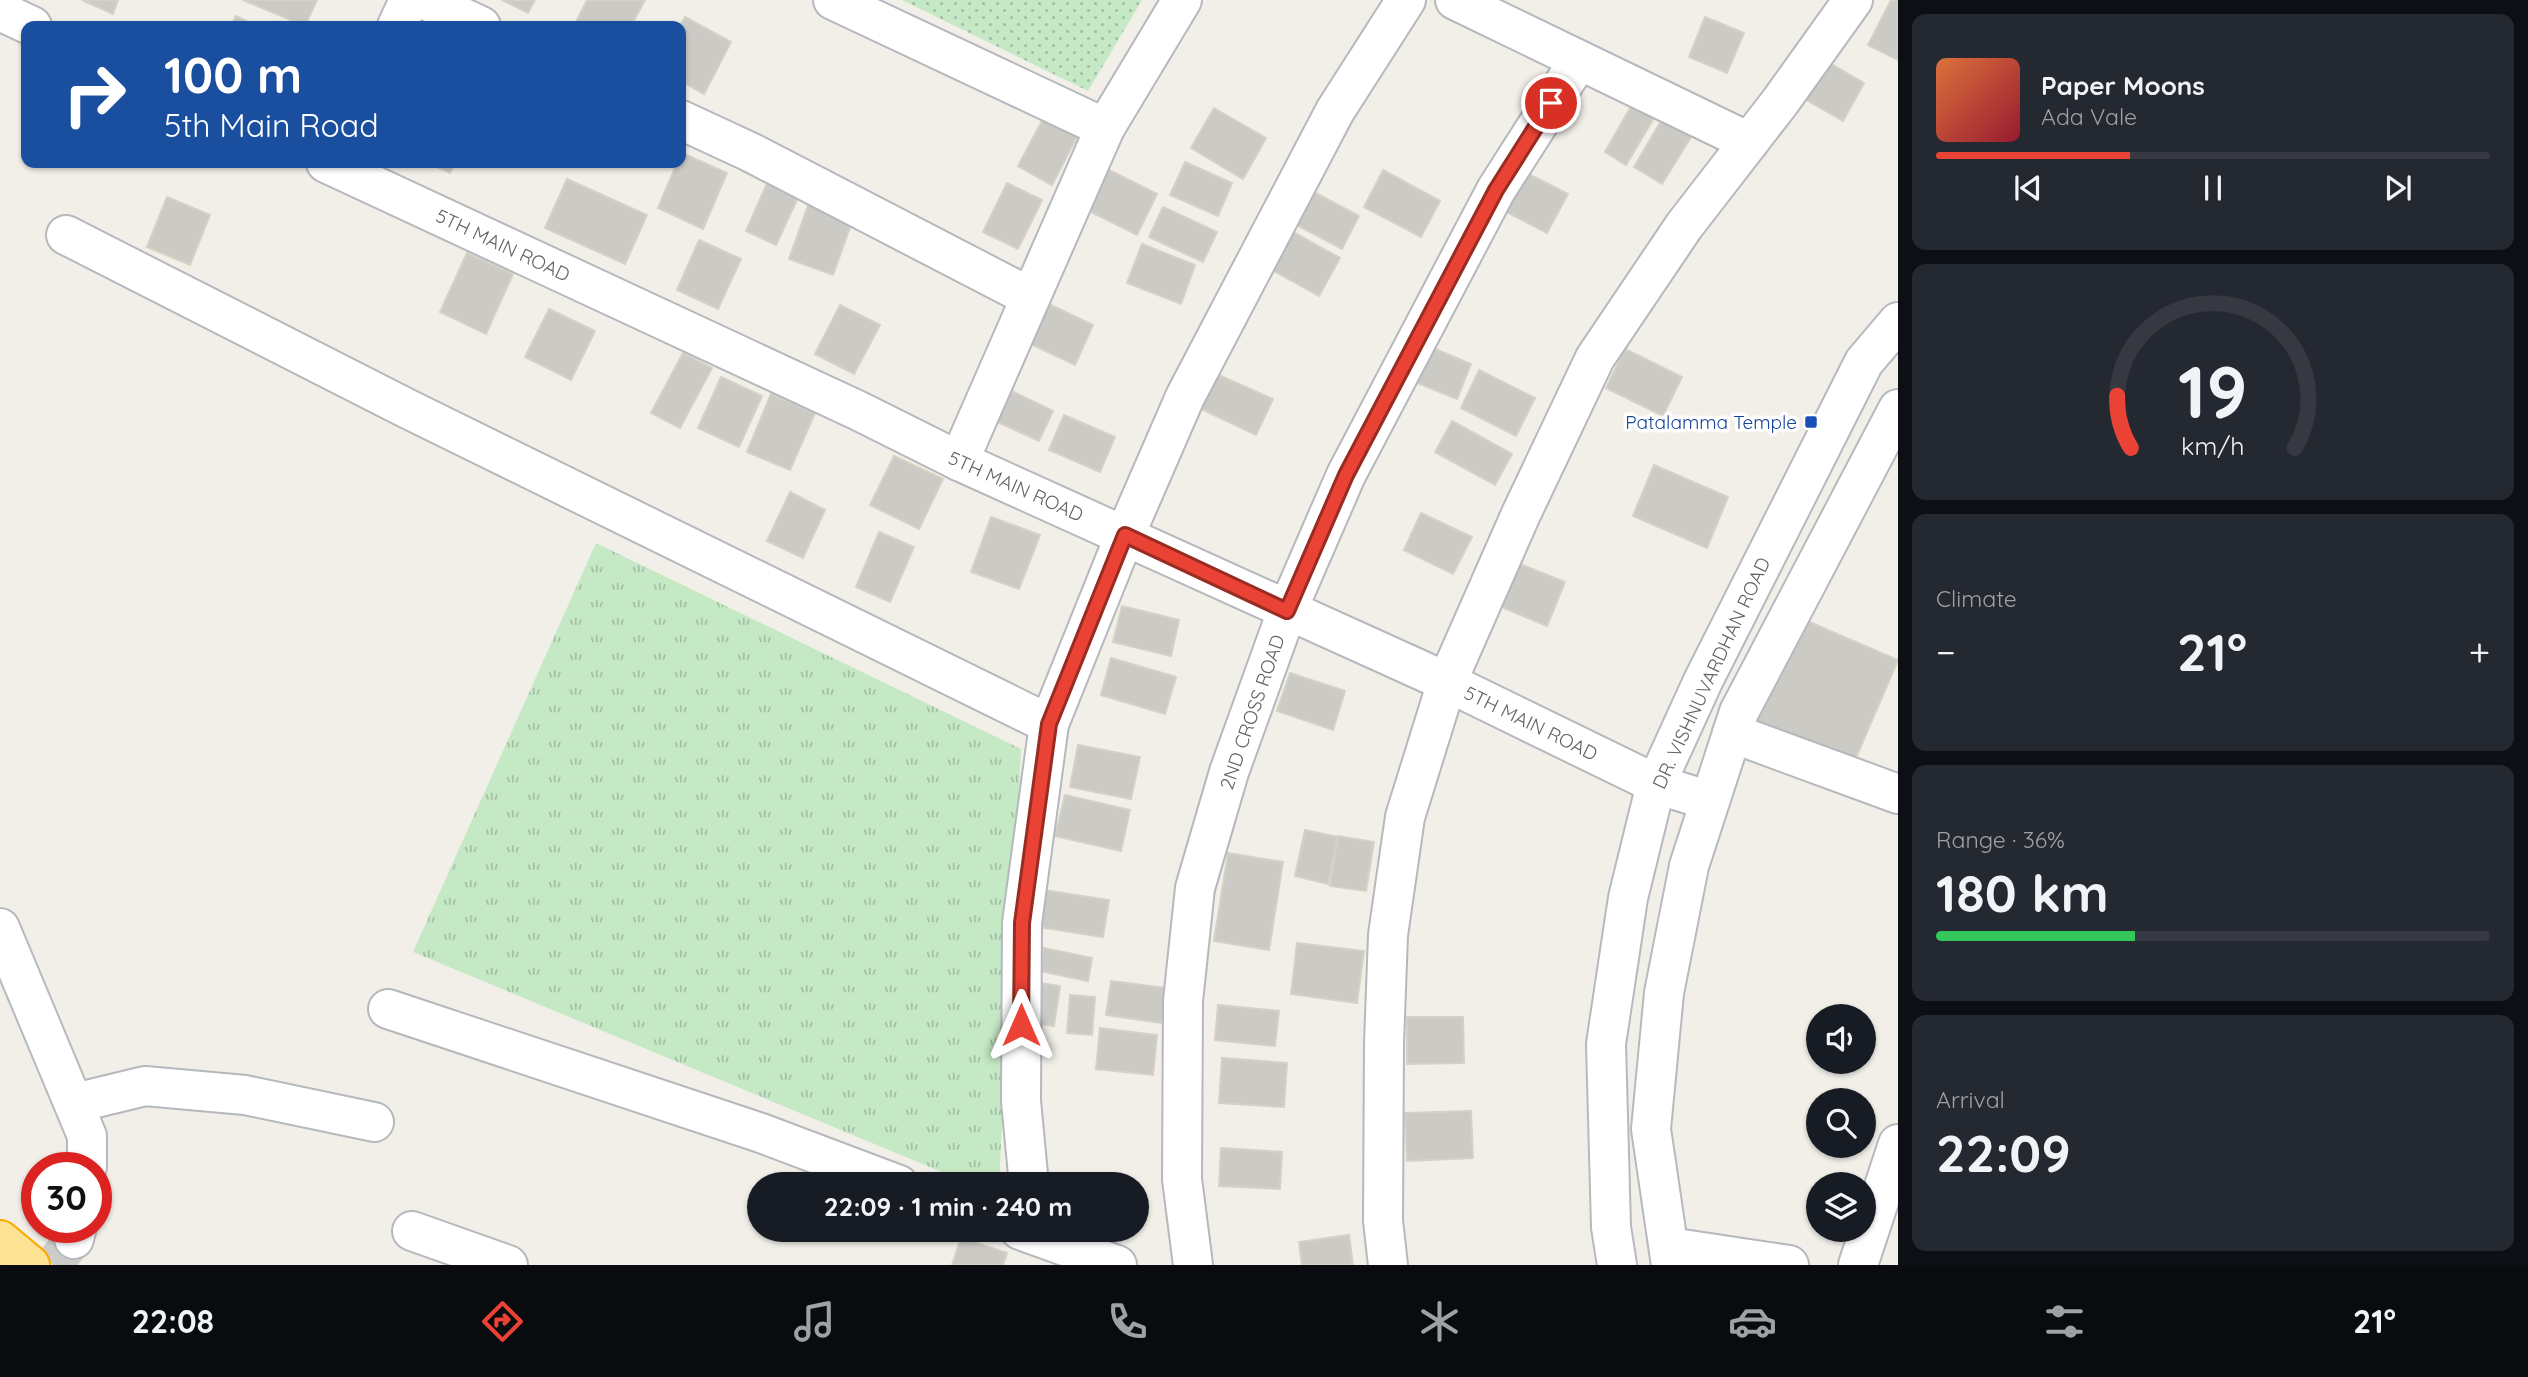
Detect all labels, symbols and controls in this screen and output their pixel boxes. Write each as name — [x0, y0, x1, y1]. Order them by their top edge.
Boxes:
text: 100 m — [164, 44, 302, 105]
icon: right — [49, 49, 140, 140]
text: Paper Moons — [2041, 69, 2205, 102]
pin — [1521, 73, 1581, 133]
icon: arrive — [1532, 84, 1570, 122]
text: Ada Vale — [2041, 102, 2137, 131]
text: 5th Main Road — [164, 105, 379, 145]
icon: previous — [2009, 169, 2047, 207]
icon: pause — [2194, 169, 2232, 207]
icon: next — [2379, 169, 2417, 207]
street label: 5TH MAIN ROAD — [432, 203, 574, 287]
text: 19 — [2178, 346, 2248, 437]
place label: Patalamma Temple — [1625, 410, 1797, 434]
marker: Patalamma Temple — [1803, 414, 1819, 430]
text: km/h — [2181, 430, 2245, 461]
street label: 5TH MAIN ROAD — [945, 445, 1087, 527]
street label: DR. VISHNUVARDHAN ROAD — [1647, 553, 1775, 793]
text: Climate — [1936, 584, 2017, 613]
text: 21° — [2177, 619, 2247, 684]
text: − — [1936, 628, 1956, 676]
text: + — [2469, 628, 2490, 676]
street label: 2ND CROSS ROAD — [1214, 631, 1290, 793]
street label: 5TH MAIN ROAD — [1460, 680, 1602, 766]
text: Range · 36% — [1936, 825, 2065, 854]
text: 180 km — [1936, 860, 2109, 925]
position arrow — [984, 988, 1058, 1062]
map controls — [1806, 1004, 1876, 1242]
button: sound — [1806, 1004, 1876, 1074]
text: Arrival — [1936, 1085, 2005, 1114]
button: search — [1806, 1088, 1876, 1158]
text: 22:09 — [1936, 1120, 2071, 1185]
speed limit sign: 30 — [21, 1152, 112, 1243]
button: layers — [1806, 1172, 1876, 1242]
text: 22:09 · 1 min · 240 m — [824, 1190, 1072, 1223]
icon: directions — [478, 1297, 527, 1346]
icon: music — [790, 1297, 839, 1346]
icon: phone — [1103, 1297, 1152, 1346]
icon: climate — [1415, 1297, 1464, 1346]
icon: car — [1728, 1297, 1777, 1346]
icon: filters — [2040, 1297, 2089, 1346]
text: 22:08 — [132, 1301, 214, 1341]
text: 21° — [2353, 1301, 2396, 1341]

